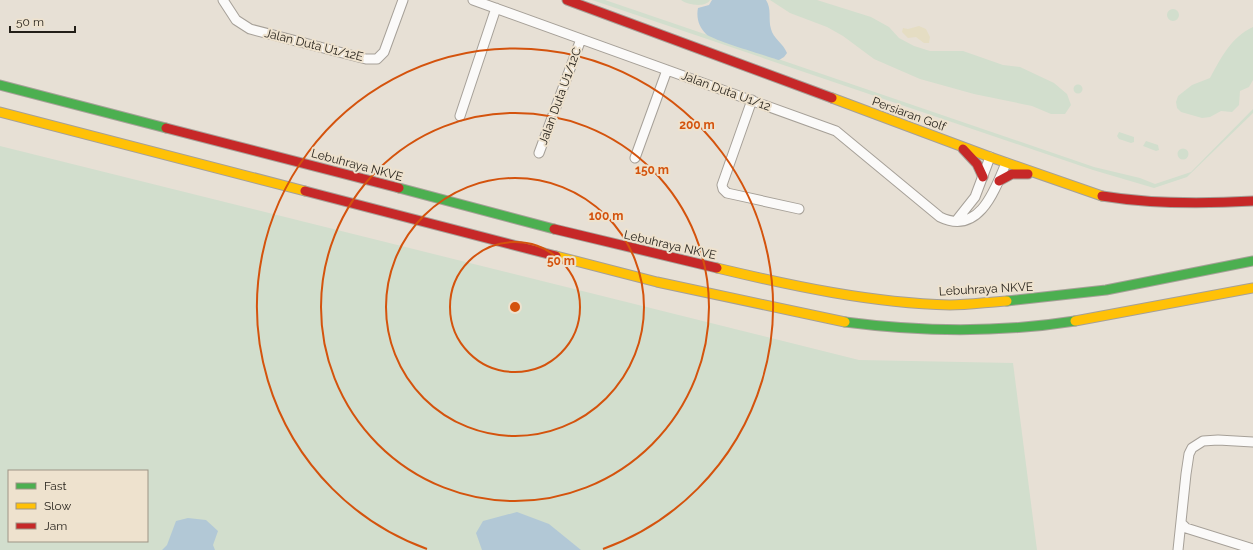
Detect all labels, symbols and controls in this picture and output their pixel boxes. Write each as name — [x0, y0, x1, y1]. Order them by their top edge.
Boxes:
scale bar — [10, 8, 75, 34]
text: 50 m — [16, 15, 44, 29]
street label: Jalan Duta U1/12E — [263, 26, 365, 64]
street label: Jalan Duta U1/12C — [536, 46, 584, 146]
street label: Jalan Duta U1/12 — [679, 68, 773, 114]
street label: Persiaran Golf — [870, 94, 949, 134]
text: 200 m — [679, 118, 715, 132]
street label: Lebuhraya NKVE — [310, 146, 404, 184]
text: 150 m — [635, 163, 669, 177]
text: 100 m — [589, 209, 623, 223]
street label: Lebuhraya NKVE — [622, 228, 718, 262]
text: 50 m — [547, 254, 575, 268]
street label: Lebuhraya NKVE — [939, 280, 1033, 298]
centre of rings — [508, 300, 522, 314]
legend — [8, 470, 148, 542]
text: Fast — [44, 479, 67, 493]
text: Slow — [44, 499, 71, 513]
text: Jam — [44, 519, 67, 533]

